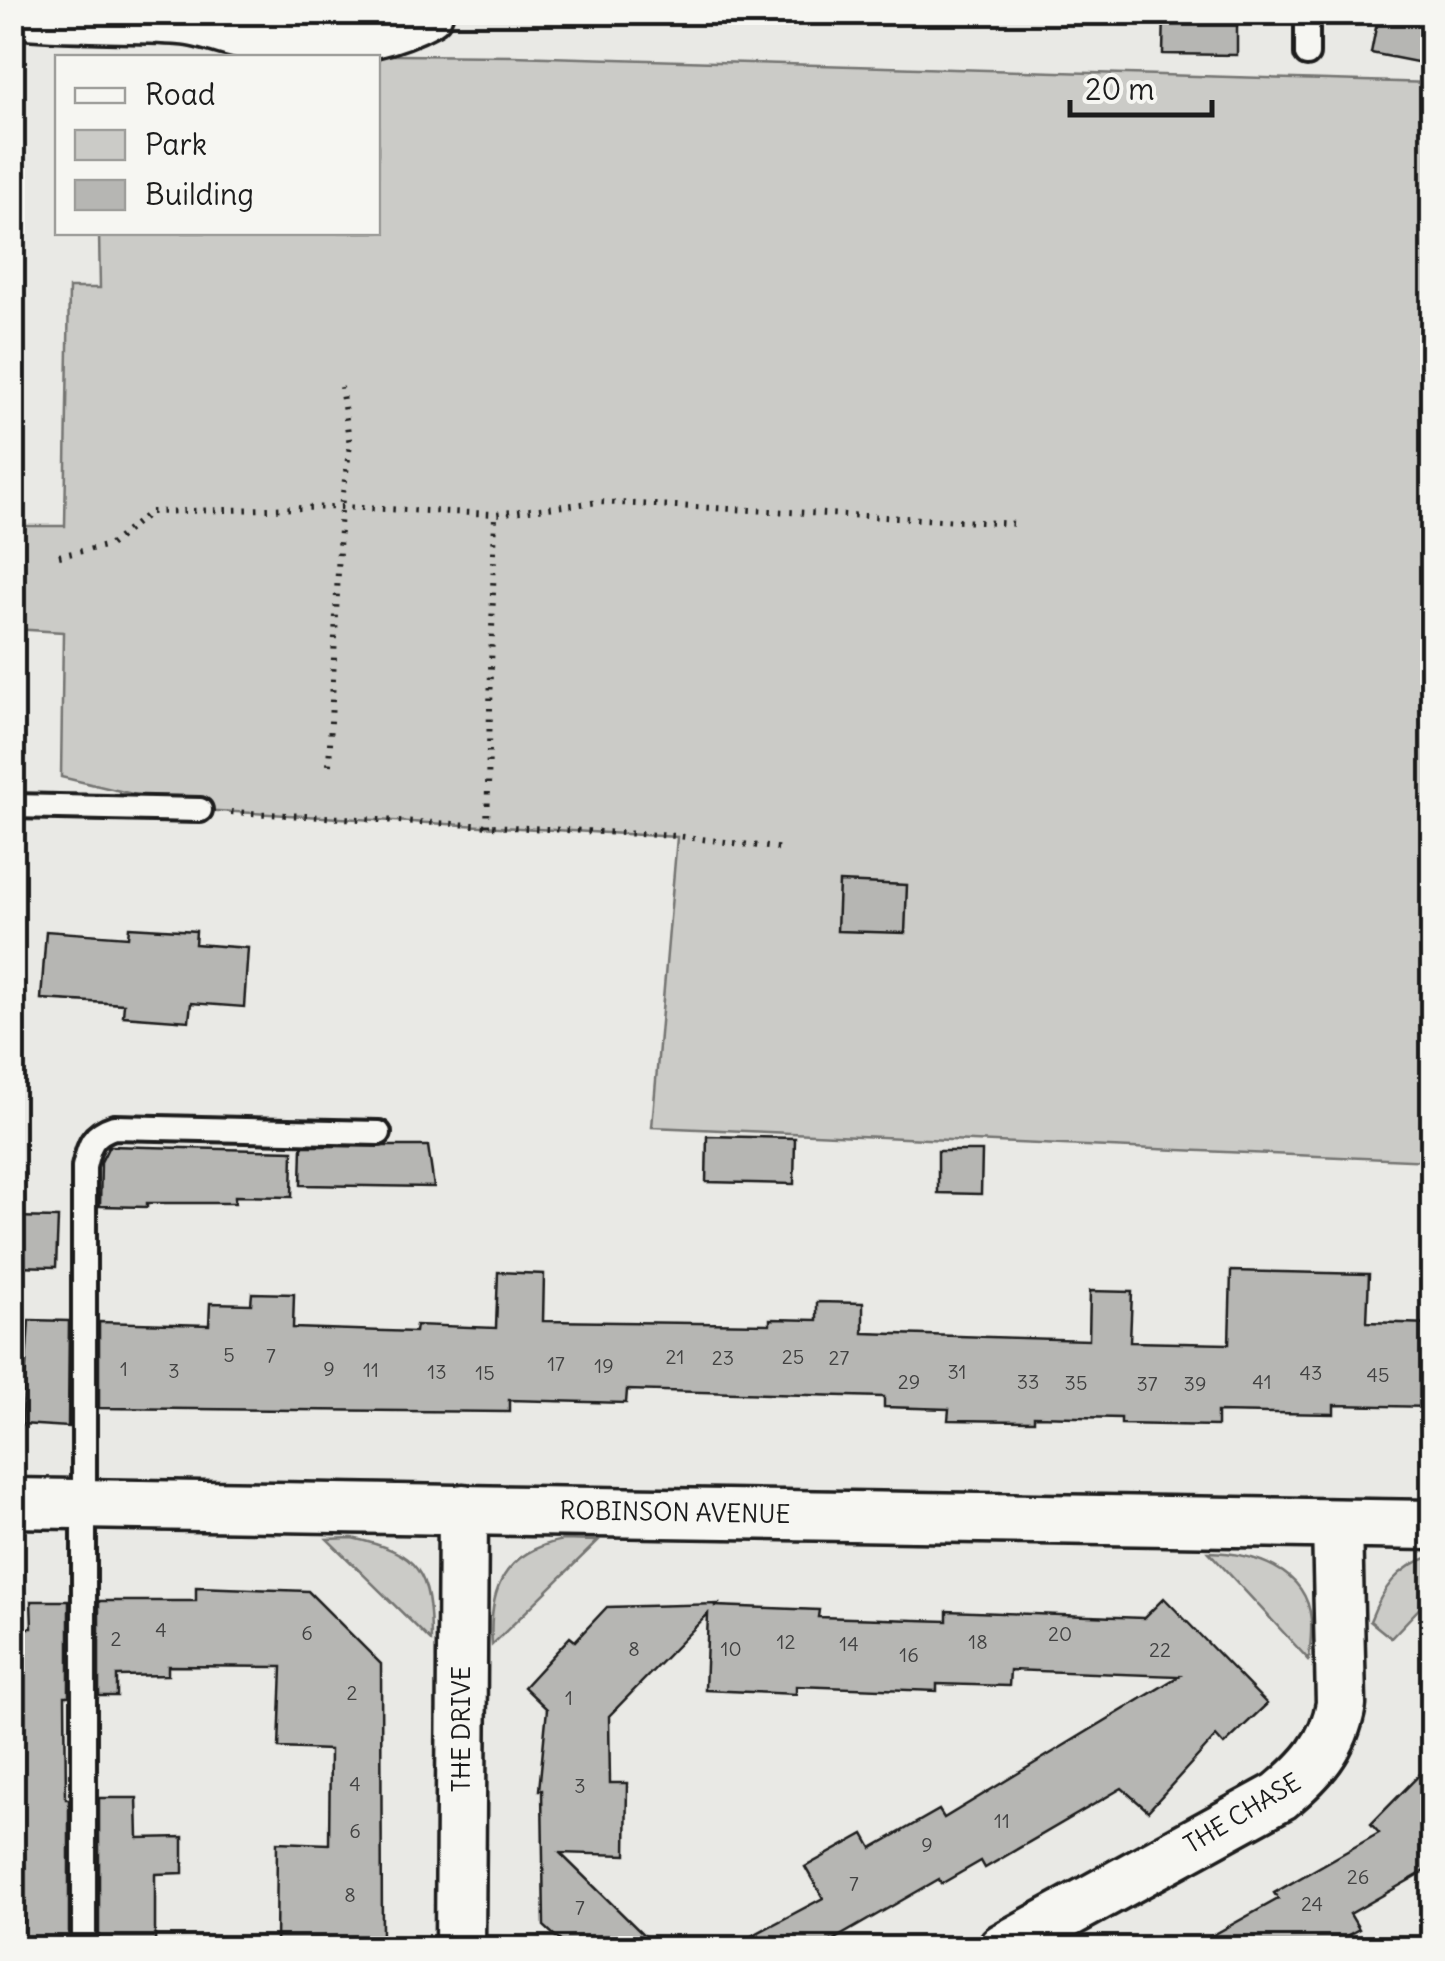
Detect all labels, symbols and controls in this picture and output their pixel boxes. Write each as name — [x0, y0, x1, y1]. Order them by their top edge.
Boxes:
legend — [55, 55, 380, 235]
scale bar — [1070, 55, 1212, 117]
text: 20 m — [1085, 70, 1155, 108]
text: Road — [145, 75, 215, 113]
text: Park — [145, 125, 207, 163]
text: Building — [145, 175, 254, 213]
house number: 5 — [223, 1342, 235, 1367]
house number: 7 — [266, 1343, 276, 1368]
house number: 21 — [666, 1344, 684, 1369]
house number: 25 — [782, 1344, 804, 1369]
house number: 23 — [712, 1345, 734, 1370]
house number: 27 — [829, 1345, 850, 1370]
house number: 17 — [547, 1351, 565, 1376]
house number: 19 — [594, 1353, 614, 1378]
house number: 1 — [120, 1356, 128, 1381]
house number: 9 — [323, 1356, 335, 1381]
house number: 11 — [363, 1357, 379, 1382]
house number: 3 — [168, 1358, 180, 1383]
house number: 13 — [427, 1359, 447, 1384]
house number: 31 — [947, 1359, 967, 1384]
house number: 15 — [475, 1360, 495, 1385]
house number: 43 — [1300, 1360, 1322, 1385]
house number: 45 — [1366, 1362, 1390, 1387]
house number: 29 — [898, 1369, 920, 1394]
house number: 33 — [1017, 1369, 1039, 1394]
house number: 41 — [1252, 1369, 1272, 1394]
house number: 35 — [1065, 1370, 1087, 1395]
house number: 37 — [1136, 1371, 1158, 1396]
house number: 39 — [1184, 1371, 1206, 1396]
street label: ROBINSON AVENUE — [559, 1494, 791, 1530]
house number: 4 — [155, 1617, 167, 1642]
house number: 6 — [301, 1620, 313, 1645]
house number: 20 — [1048, 1621, 1072, 1646]
house number: 2 — [111, 1626, 122, 1651]
house number: 12 — [777, 1629, 795, 1654]
house number: 18 — [968, 1629, 988, 1654]
house number: 14 — [839, 1631, 859, 1656]
house number: 8 — [628, 1636, 640, 1661]
house number: 10 — [720, 1636, 742, 1661]
house number: 22 — [1149, 1637, 1171, 1662]
house number: 16 — [899, 1642, 919, 1667]
street label: THE DRIVE — [445, 1666, 477, 1792]
house number: 2 — [347, 1680, 358, 1705]
house number: 1 — [565, 1685, 573, 1710]
street label: THE CHASE — [1178, 1766, 1306, 1860]
house number: 4 — [349, 1771, 361, 1796]
house number: 3 — [574, 1773, 586, 1798]
house number: 11 — [994, 1808, 1010, 1833]
house number: 6 — [349, 1818, 361, 1843]
house number: 9 — [921, 1832, 933, 1857]
house number: 26 — [1347, 1864, 1369, 1889]
house number: 7 — [849, 1871, 859, 1896]
house number: 8 — [344, 1882, 356, 1907]
house number: 24 — [1301, 1891, 1323, 1916]
house number: 7 — [575, 1895, 585, 1920]

